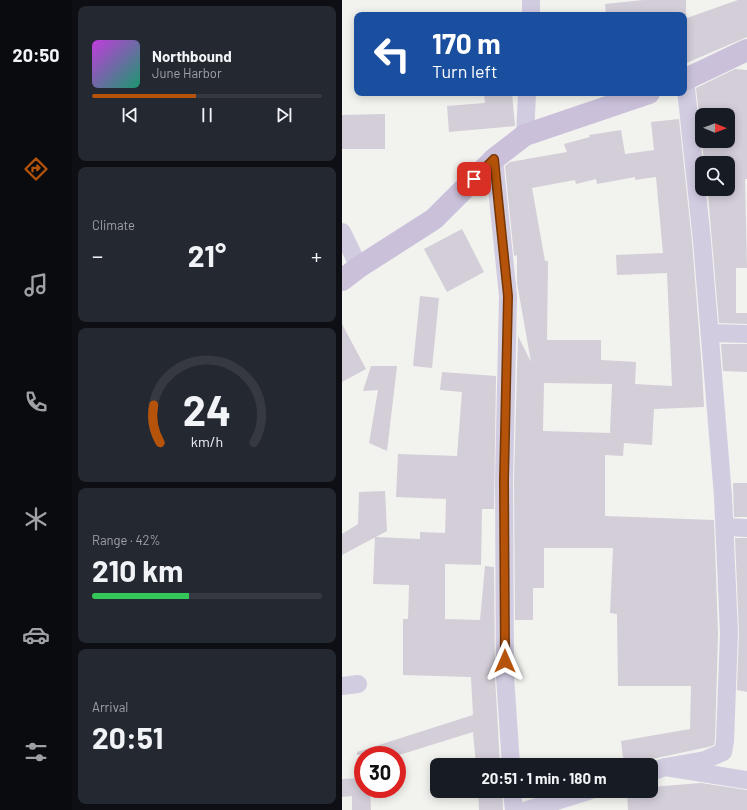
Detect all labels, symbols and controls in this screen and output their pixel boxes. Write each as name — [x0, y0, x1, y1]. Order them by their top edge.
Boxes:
text: 170 m — [432, 26, 501, 60]
icon: left — [366, 28, 418, 80]
text: 20:50 — [13, 44, 59, 66]
text: Northbound — [152, 47, 232, 65]
text: Turn left — [432, 60, 498, 82]
text: June Harbor — [152, 65, 222, 81]
icon: previous — [119, 104, 141, 126]
icon: pause — [196, 104, 218, 126]
icon: next — [273, 104, 295, 126]
north arrow — [695, 108, 735, 148]
map controls — [695, 108, 735, 196]
icon: directions — [22, 155, 50, 183]
button: search — [695, 156, 735, 196]
pin — [457, 162, 491, 196]
icon: arrive — [463, 168, 485, 190]
text: Climate — [92, 217, 135, 233]
text: 21° — [188, 237, 226, 273]
text: − — [92, 242, 103, 268]
text: + — [311, 242, 322, 268]
icon: music — [22, 271, 50, 299]
text: 24 — [183, 384, 231, 434]
icon: phone — [22, 388, 50, 416]
text: km/h — [191, 433, 223, 450]
icon: climate — [22, 505, 50, 533]
text: Range · 42% — [92, 532, 161, 548]
text: 210 km — [92, 552, 183, 588]
icon: car — [22, 621, 50, 649]
position arrow — [484, 640, 526, 682]
text: Arrival — [92, 699, 128, 715]
text: 20:51 — [92, 719, 163, 755]
icon: filters — [22, 738, 50, 766]
speed limit sign: 30 — [354, 746, 406, 798]
text: 20:51 · 1 min · 180 m — [481, 769, 607, 787]

